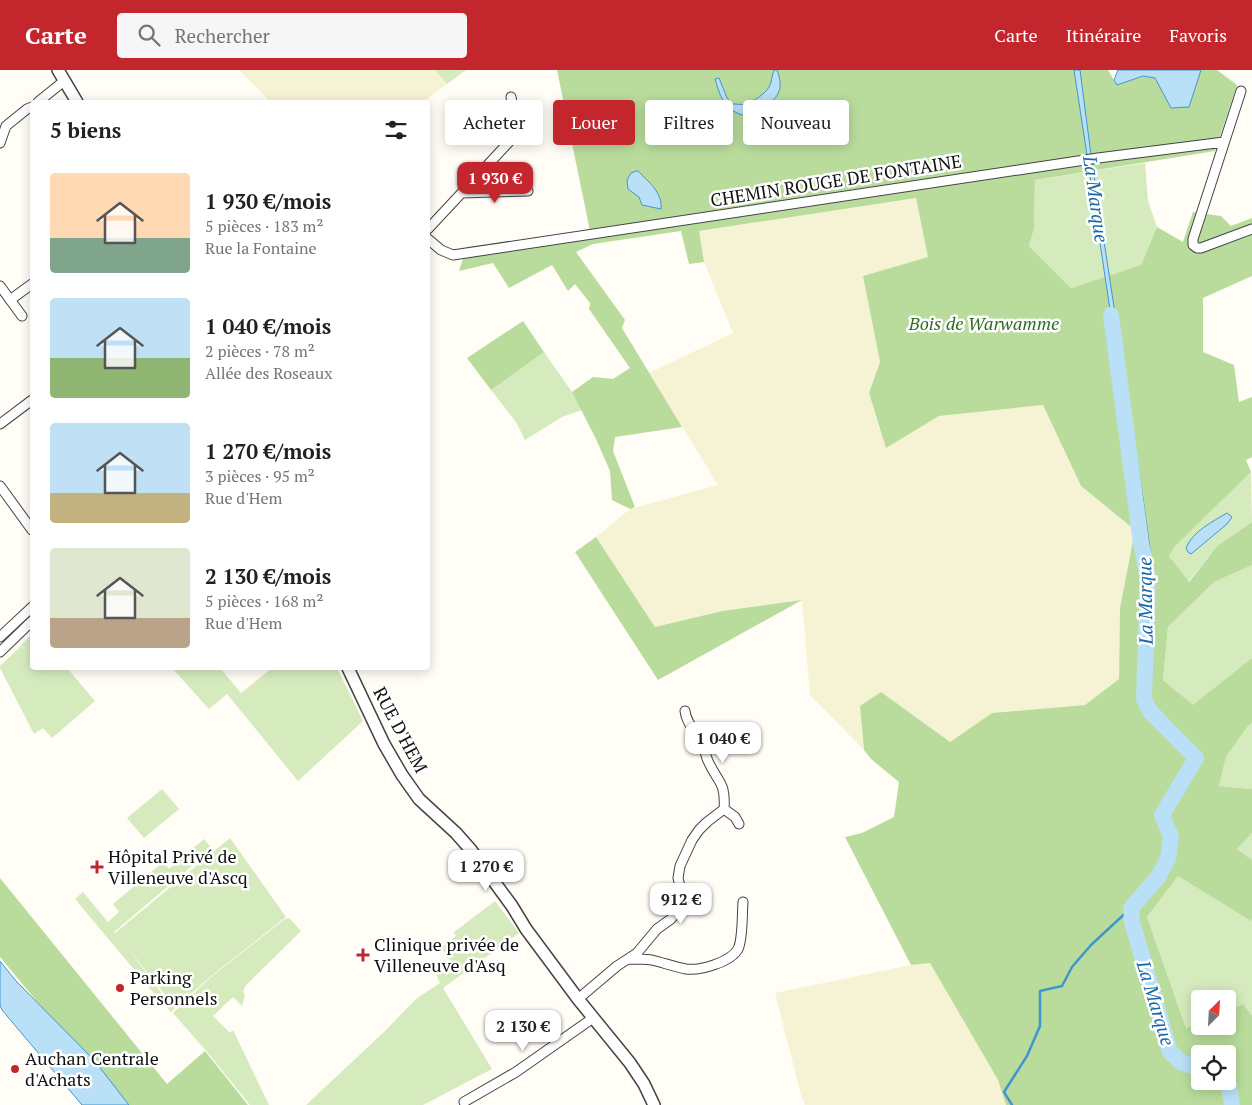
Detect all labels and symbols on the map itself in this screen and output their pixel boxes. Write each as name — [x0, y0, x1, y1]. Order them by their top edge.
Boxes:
street label: CHEMIN ROUGE DE FONTAINE — [708, 148, 963, 212]
water label: La Marque — [1078, 153, 1115, 244]
pin: 1 930 € — [449, 162, 541, 204]
park label: Bois de Warwamme — [908, 311, 1059, 335]
water label: La Marque — [1131, 557, 1158, 646]
street label: RUE D'HEM — [368, 682, 434, 777]
pin: 1 040 € — [677, 722, 769, 764]
place label: Hôpital Privé de Villeneuve d'Ascq — [108, 844, 248, 889]
pin: 1 270 € — [440, 850, 532, 892]
marker: Hôpital Privé de Villeneuve d'Ascq — [90, 860, 104, 874]
pin: 912 € — [646, 882, 716, 925]
place label: Clinique privée de Villeneuve d'Asq — [374, 932, 519, 977]
marker: Clinique privée de Villeneuve d'Asq — [356, 948, 370, 962]
water label: La Marque — [1131, 956, 1181, 1049]
place label: Parking Personnels — [130, 965, 218, 1010]
marker: Parking Personnels — [114, 982, 126, 994]
north arrow — [1191, 990, 1236, 1035]
pin: 2 130 € — [477, 1010, 569, 1052]
place label: Auchan Centrale d'Achats — [25, 1046, 159, 1091]
marker: Auchan Centrale d'Achats — [9, 1063, 21, 1075]

